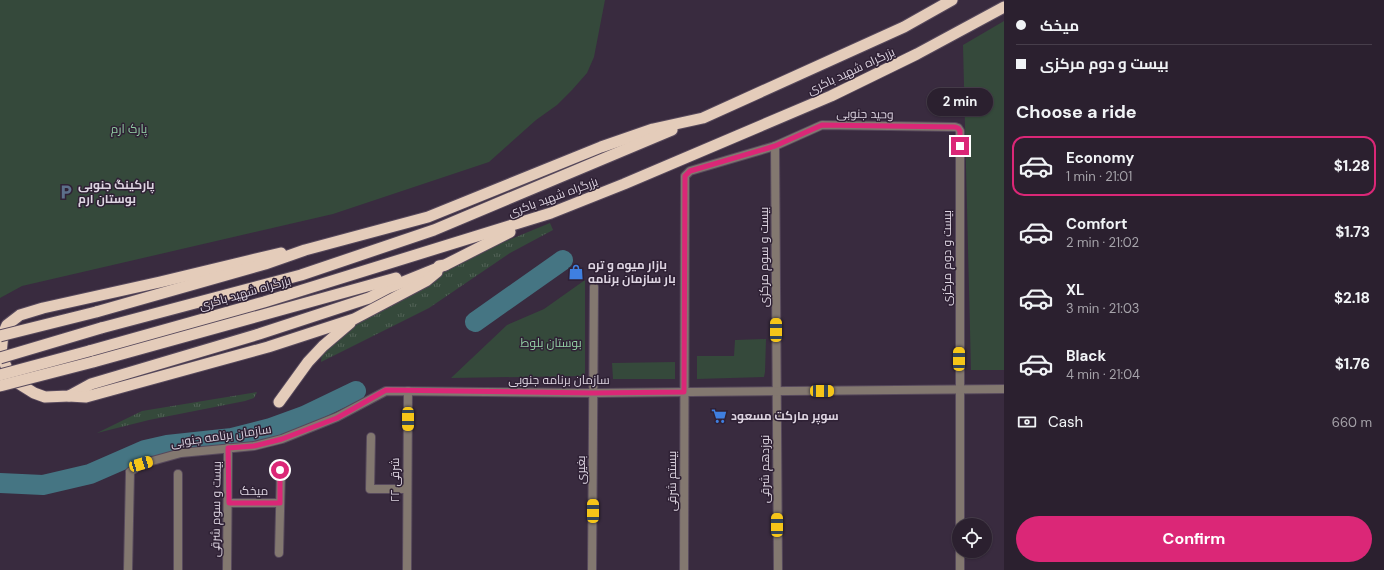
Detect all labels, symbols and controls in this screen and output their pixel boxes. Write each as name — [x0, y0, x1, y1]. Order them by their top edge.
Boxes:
text: میخک — [1040, 16, 1079, 36]
street label: بزرگراه شهید باکری — [805, 44, 897, 98]
text: بیست و دوم مرکزی — [1040, 54, 1169, 74]
callout: 2 min — [927, 88, 993, 116]
text: 2 min — [943, 93, 977, 110]
text: Choose a ride — [1016, 100, 1137, 124]
street label: وحید جنوبی — [836, 106, 894, 122]
park label: پارک ارم — [111, 121, 148, 138]
route end — [951, 137, 969, 155]
icon: car — [1018, 148, 1054, 184]
text: Economy — [1066, 148, 1134, 168]
text: $1.28 — [1334, 156, 1370, 176]
text: 1 min · 21:01 — [1066, 168, 1132, 185]
street label: بزرگراه شهید باکری — [506, 173, 600, 221]
place label: پارکینگ جنوبی بوستان ارم — [78, 177, 155, 207]
parking icon: پارکینگ جنوبی بوستان ارم — [57, 183, 75, 201]
street label: بیست و سوم مرکزی — [756, 207, 772, 307]
street label: بیست و دوم مرکزی — [939, 210, 955, 306]
icon: car — [1018, 214, 1054, 250]
text: Comfort — [1066, 214, 1127, 234]
text: $1.73 — [1335, 222, 1370, 242]
text: 2 min · 21:02 — [1066, 234, 1139, 251]
place label: بازار میوه و تره بار سازمان برنامه — [588, 257, 676, 287]
shop icon: بازار میوه و تره بار سازمان برنامه — [567, 263, 585, 281]
street label: بزرگراه شهید باکری — [197, 272, 293, 314]
icon: car — [1018, 280, 1054, 316]
text: XL — [1066, 280, 1084, 300]
text: $2.18 — [1334, 288, 1370, 308]
text: 3 min · 21:03 — [1066, 300, 1140, 317]
car — [770, 318, 782, 342]
park label: بوستان بلوط — [520, 335, 582, 351]
icon: car — [1018, 346, 1054, 382]
text: Black — [1066, 346, 1106, 366]
car — [953, 347, 965, 371]
text: $1.76 — [1335, 354, 1370, 374]
text: 4 min · 21:04 — [1066, 366, 1140, 383]
street label: سازمان برنامه جنوبی — [508, 372, 610, 388]
car — [810, 385, 834, 397]
car — [402, 407, 414, 431]
supermarket icon: سوپر مارکت مسعود — [710, 407, 728, 425]
place label: سوپر مارکت مسعود — [731, 408, 839, 425]
icon: cash — [1016, 411, 1038, 433]
text: Cash — [1048, 412, 1083, 432]
text: 660 m — [1332, 414, 1372, 431]
street label: سازمان برنامه جنوبی — [170, 421, 272, 451]
street label: نوزدهم شرقی — [757, 435, 773, 503]
street label: بیستم شرقی — [664, 451, 680, 511]
car — [128, 455, 154, 473]
street label: بغیری — [573, 456, 589, 484]
street label: ۲۲ شرقی — [387, 458, 403, 502]
street label: بیست و سوم شرقی — [207, 461, 225, 557]
route start — [271, 461, 289, 479]
street label: میخک — [240, 483, 268, 499]
car — [587, 499, 599, 523]
car — [771, 513, 783, 537]
button: Confirm — [1016, 516, 1372, 562]
map controls — [952, 518, 992, 558]
button: locate — [952, 518, 992, 558]

